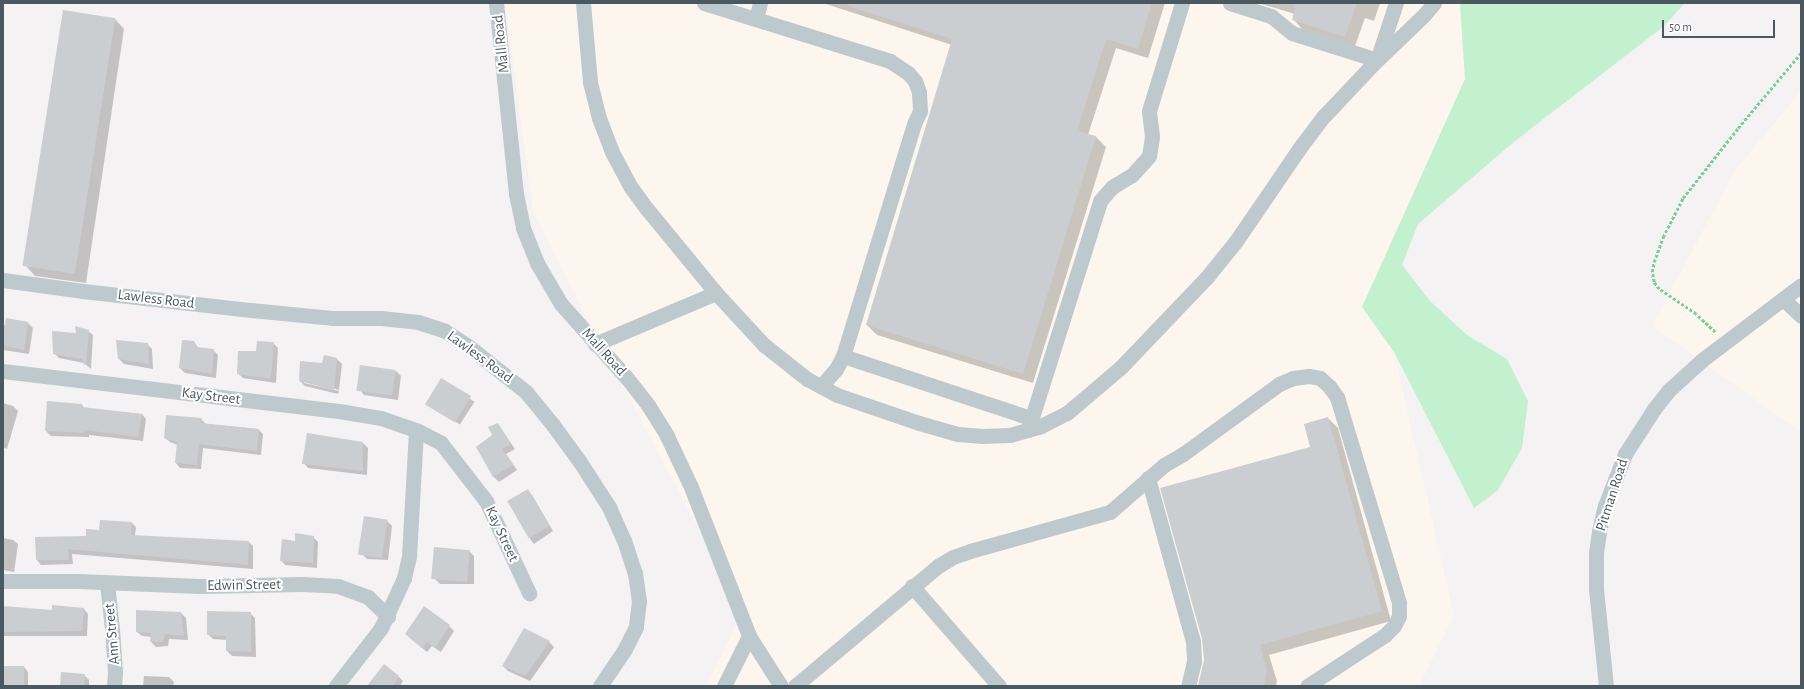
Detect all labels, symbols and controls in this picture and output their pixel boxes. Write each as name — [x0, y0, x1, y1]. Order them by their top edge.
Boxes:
scale bar — [1664, 12, 1777, 38]
street label: Mall Road — [489, 14, 513, 74]
text: 50 m — [1669, 21, 1692, 33]
street label: Lawless Road — [117, 285, 195, 313]
street label: Mall Road — [578, 324, 630, 380]
street label: Lawless Road — [444, 327, 516, 387]
street label: Kay Street — [181, 383, 241, 409]
street label: Pitman Road — [1592, 457, 1632, 533]
street label: Kay Street — [481, 503, 523, 565]
street label: Edwin Street — [207, 575, 281, 595]
street label: Ann Street — [100, 603, 124, 665]

